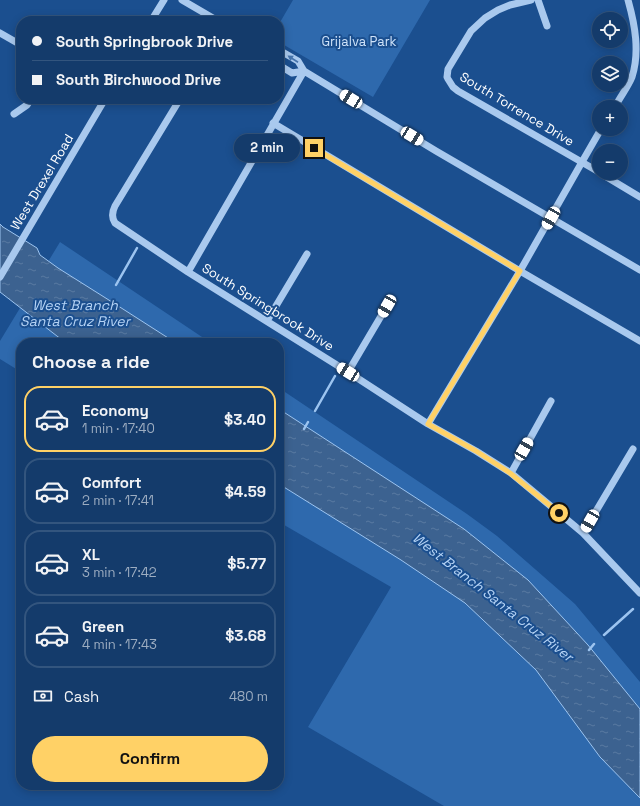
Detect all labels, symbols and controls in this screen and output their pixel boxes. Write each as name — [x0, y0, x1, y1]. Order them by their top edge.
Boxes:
map controls — [592, 12, 628, 180]
button: locate — [592, 12, 628, 48]
text: South Springbrook Drive — [56, 32, 233, 51]
park label: Grijalva Park — [321, 33, 397, 50]
one-way arrow — [287, 55, 299, 62]
button: layers — [592, 56, 628, 92]
street label: South Torrence Drive — [457, 68, 577, 150]
text: South Birchwood Drive — [56, 70, 221, 89]
car — [338, 88, 364, 110]
button: + — [592, 100, 628, 136]
car — [399, 125, 425, 147]
street label: West Drexel Road — [7, 131, 77, 233]
callout: 2 min — [234, 134, 300, 162]
text: 2 min — [250, 139, 284, 156]
route end — [305, 139, 323, 157]
button: − — [592, 144, 628, 180]
car — [540, 205, 562, 231]
street label: South Springbrook Drive — [199, 259, 337, 355]
car — [376, 293, 398, 319]
water label: West Branch Santa Cruz River — [20, 296, 132, 330]
text: Choose a ride — [32, 350, 150, 373]
car — [335, 361, 361, 383]
icon: car — [34, 401, 70, 437]
text: Economy — [82, 401, 149, 420]
text: $3.40 — [224, 410, 266, 429]
text: 1 min · 17:40 — [82, 420, 155, 437]
car — [513, 436, 535, 462]
icon: car — [34, 473, 70, 509]
text: Comfort — [82, 473, 142, 492]
text: $4.59 — [225, 482, 266, 501]
text: 2 min · 17:41 — [82, 492, 154, 509]
route start — [550, 504, 568, 522]
car — [579, 508, 601, 534]
water label: West Branch Santa Cruz River — [409, 529, 578, 666]
icon: car — [34, 545, 70, 581]
text: XL — [82, 545, 100, 564]
text: $5.77 — [227, 554, 266, 573]
text: 3 min · 17:42 — [82, 564, 157, 581]
icon: car — [34, 617, 70, 653]
text: Green — [82, 617, 124, 636]
text: $3.68 — [225, 626, 266, 645]
text: 4 min · 17:43 — [82, 636, 157, 653]
icon: cash — [32, 685, 54, 707]
text: Cash — [64, 687, 99, 706]
text: 480 m — [229, 688, 268, 705]
button: Confirm — [32, 736, 268, 782]

